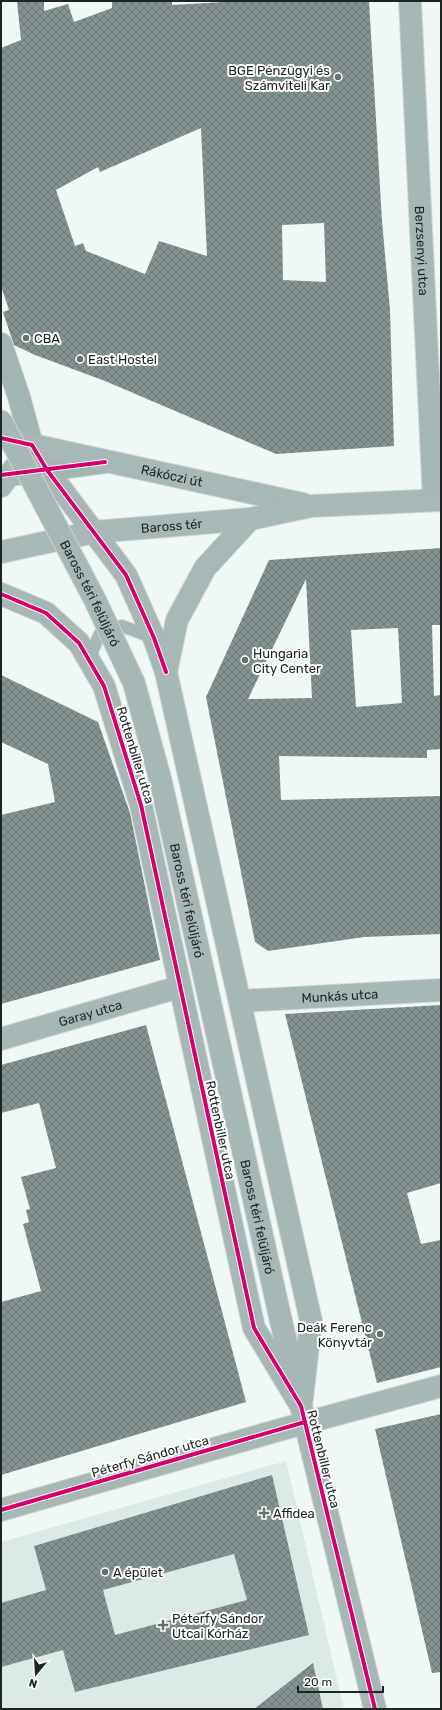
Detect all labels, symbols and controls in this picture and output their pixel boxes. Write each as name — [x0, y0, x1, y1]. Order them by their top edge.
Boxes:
place label: BGE Pénzügyi és Számviteli Kar — [228, 63, 330, 93]
marker: BGE Pénzügyi és Számviteli Kar — [333, 72, 343, 82]
street label: Berzsenyi utca — [412, 205, 431, 296]
place label: CBA — [34, 331, 60, 346]
marker: CBA — [21, 333, 31, 343]
place label: East Hostel — [88, 352, 157, 367]
marker: East Hostel — [75, 354, 85, 364]
street label: Rákóczi út — [140, 462, 204, 490]
street label: Baross tér — [140, 516, 203, 536]
street label: Baross téri felüljáró — [57, 538, 123, 649]
place label: Hungaria City Center — [253, 646, 321, 676]
marker: Hungaria City Center — [240, 655, 250, 665]
street label: Rottenbiller utca — [114, 705, 157, 806]
street label: Baross téri felüljáró — [167, 842, 207, 959]
street label: Munkás utca — [301, 986, 379, 1006]
street label: Garay utca — [57, 997, 124, 1030]
street label: Rottenbiller utca — [203, 1079, 238, 1181]
street label: Baross téri felüljáró — [237, 1158, 277, 1276]
place label: Deák Ferenc Könyvtár — [297, 1320, 372, 1350]
marker: Deák Ferenc Könyvtár — [375, 1329, 385, 1339]
street label: Rottenbiller utca — [304, 1408, 343, 1510]
street label: Péterfy Sándor utca — [90, 1433, 210, 1480]
place label: Affidea — [273, 1506, 315, 1521]
marker: Affidea — [258, 1507, 270, 1519]
place label: A épület — [113, 1565, 163, 1580]
marker: A épület — [100, 1567, 110, 1577]
place label: Péterfy Sándor Utcai Kórház — [172, 1611, 263, 1641]
marker: Péterfy Sándor Utcai Kórház — [157, 1619, 169, 1631]
north arrow — [16, 1654, 56, 1694]
scale bar — [298, 1668, 383, 1694]
text: 20 m — [304, 1675, 332, 1689]
text: N — [27, 1676, 39, 1690]

